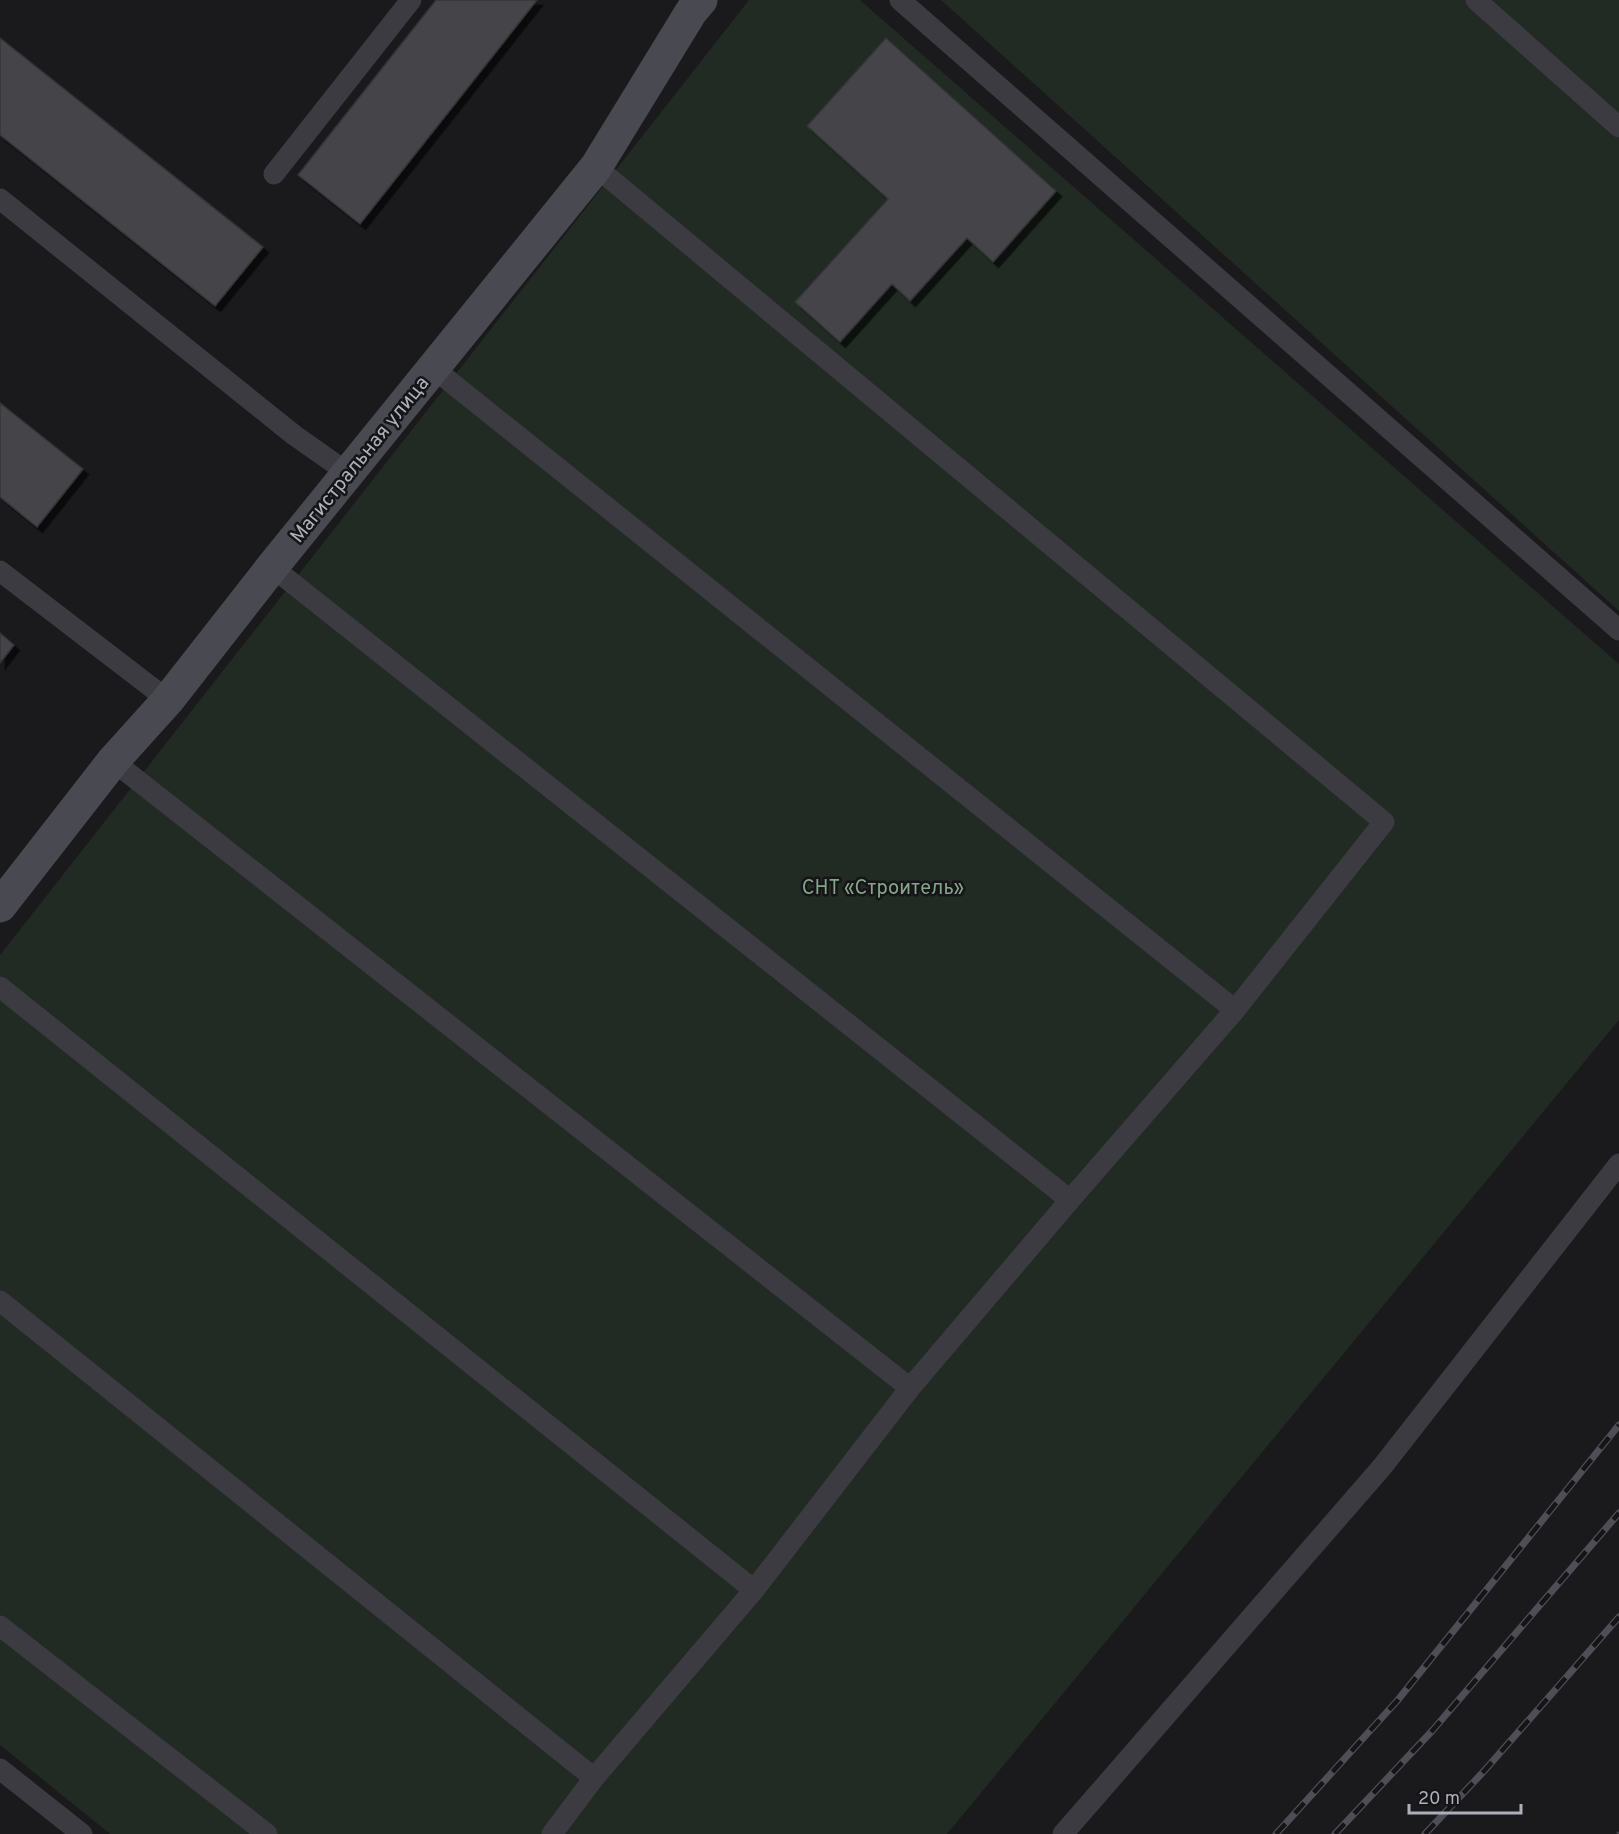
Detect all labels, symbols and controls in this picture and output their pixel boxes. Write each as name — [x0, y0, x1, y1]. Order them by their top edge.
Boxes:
street label: Магистральная улица — [285, 372, 436, 549]
park label: СНТ «Строитель» — [802, 876, 964, 902]
scale bar — [1409, 1777, 1522, 1815]
text: 20 m — [1418, 1788, 1460, 1811]

